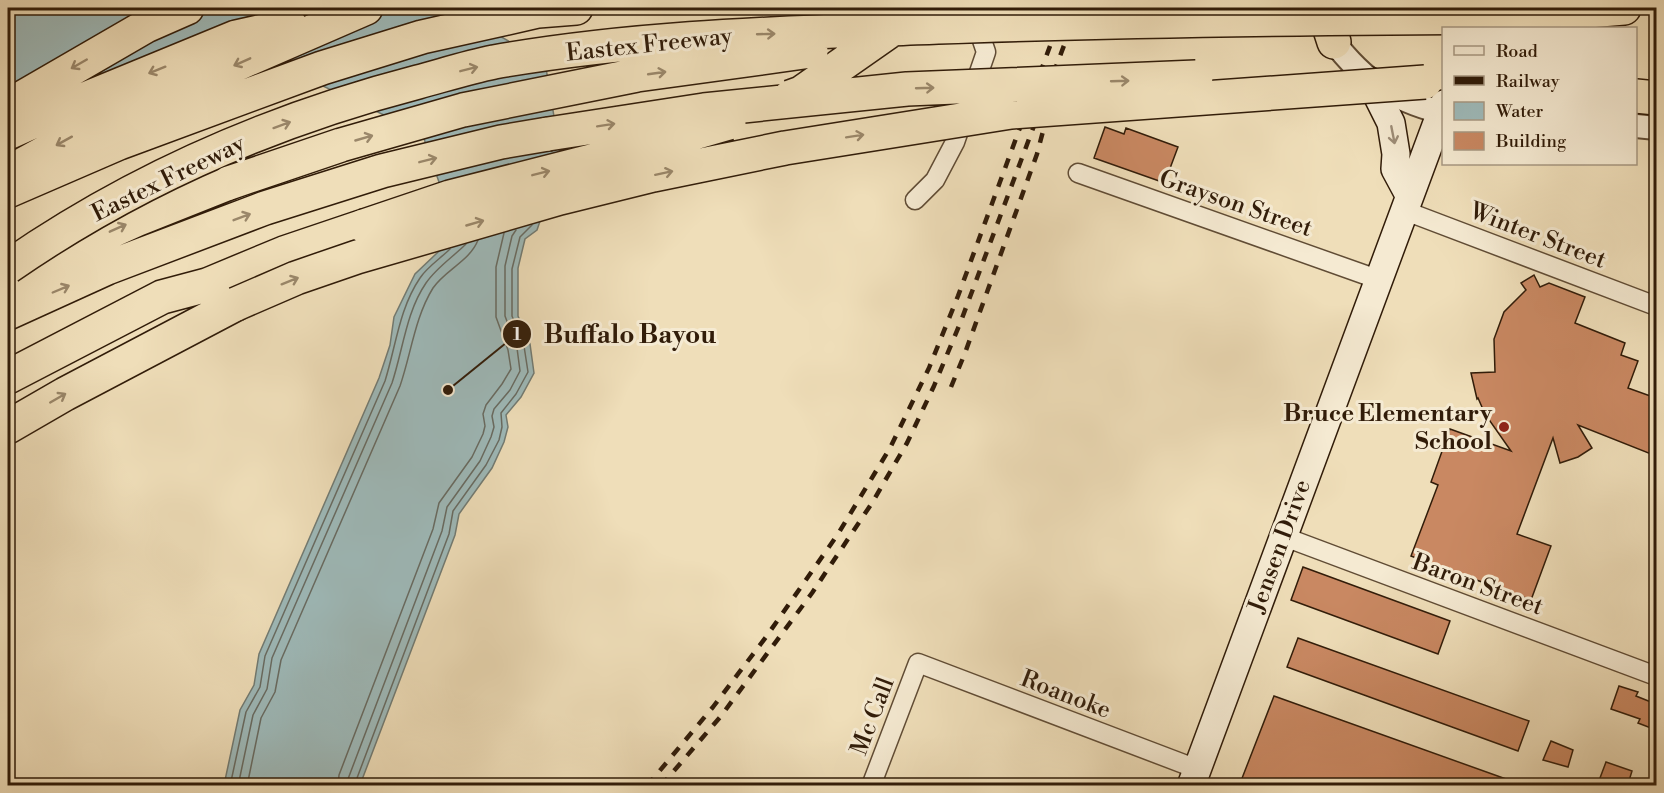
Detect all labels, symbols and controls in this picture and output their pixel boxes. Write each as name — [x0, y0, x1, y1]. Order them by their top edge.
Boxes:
street label: Eastex Freeway — [564, 21, 734, 69]
legend — [1442, 27, 1637, 165]
one-way arrow — [756, 28, 776, 40]
text: Road — [1496, 40, 1539, 63]
one-way arrow — [234, 57, 252, 68]
one-way arrow — [71, 58, 88, 70]
one-way arrow — [459, 62, 478, 74]
one-way arrow — [148, 65, 166, 76]
one-way arrow — [646, 67, 666, 78]
text: Railway — [1496, 70, 1560, 93]
one-way arrow — [1109, 75, 1129, 86]
one-way arrow — [914, 83, 934, 94]
text: Water — [1495, 100, 1544, 123]
one-way arrow — [272, 118, 291, 129]
one-way arrow — [596, 119, 616, 130]
one-way arrow — [1388, 124, 1399, 144]
street label: Eastex Freeway — [87, 129, 250, 229]
text: Building — [1495, 130, 1567, 153]
one-way arrow — [845, 131, 865, 142]
one-way arrow — [354, 132, 373, 143]
one-way arrow — [56, 136, 74, 147]
one-way arrow — [419, 153, 438, 165]
street label: Grayson Street — [1155, 164, 1317, 244]
one-way arrow — [531, 166, 550, 178]
one-way arrow — [654, 167, 673, 178]
street label: Winter Street — [1464, 196, 1611, 276]
one-way arrow — [232, 211, 251, 222]
one-way arrow — [466, 216, 485, 228]
one-way arrow — [109, 222, 127, 233]
one-way arrow — [280, 275, 298, 286]
one-way arrow — [51, 282, 69, 294]
callout: Buffalo Bayou — [502, 312, 728, 356]
text: Buffalo Bayou — [544, 319, 716, 351]
text: 1 — [513, 323, 522, 346]
one-way arrow — [49, 392, 66, 404]
place label: Bruce Elementary School — [1283, 399, 1493, 457]
marker: Bruce Elementary School — [1497, 420, 1511, 434]
street label: Jensen Drive — [1242, 476, 1318, 618]
street label: Baron Street — [1407, 547, 1548, 623]
street label: Roanoke — [1016, 664, 1115, 726]
street label: Mc Call — [844, 673, 901, 760]

